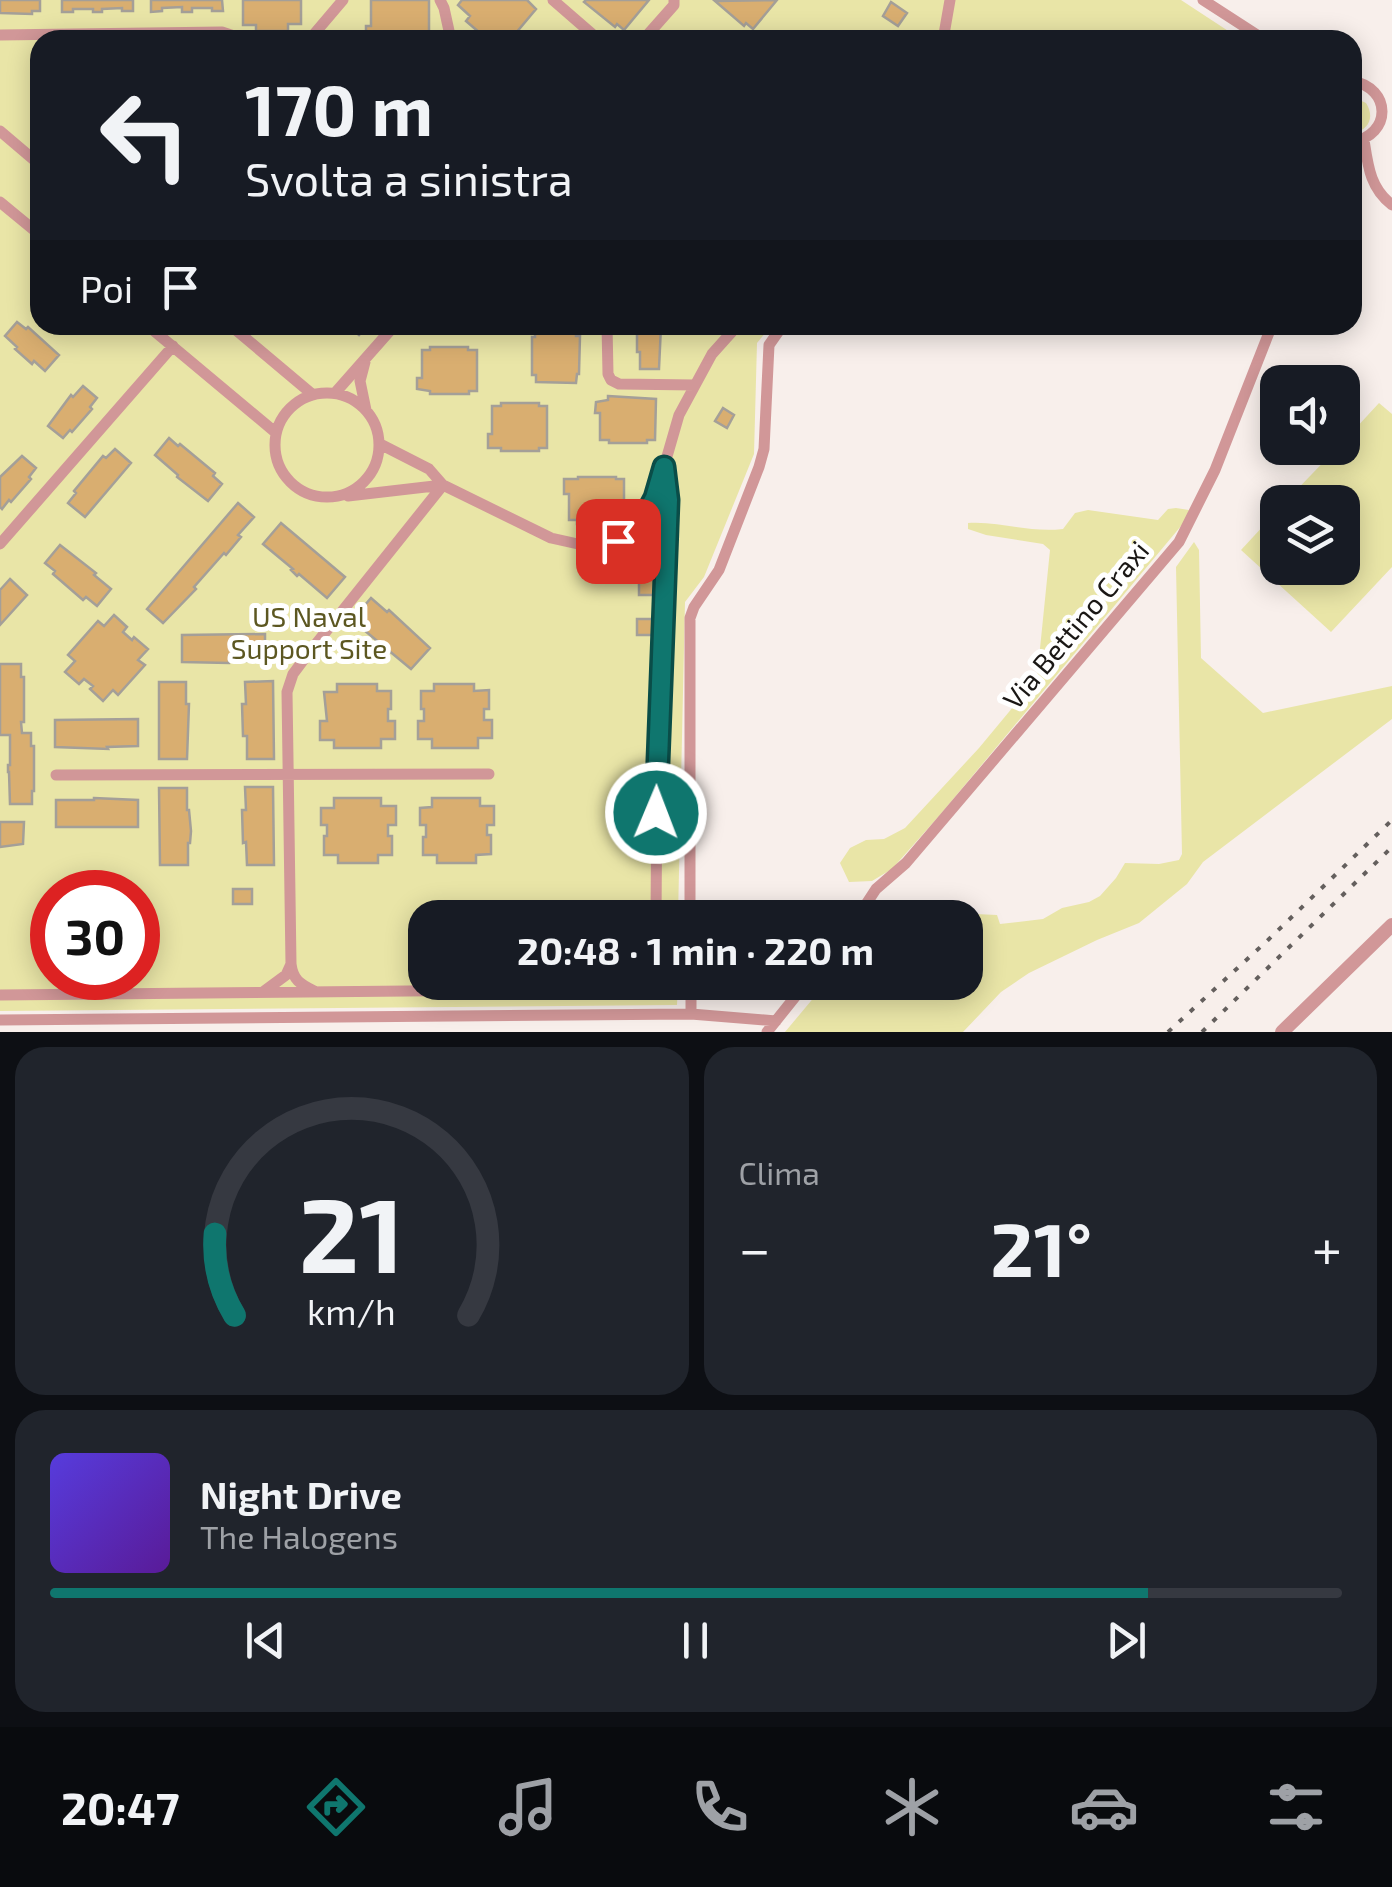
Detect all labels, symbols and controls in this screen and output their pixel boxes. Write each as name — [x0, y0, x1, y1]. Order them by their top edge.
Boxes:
text: 170 m — [245, 66, 433, 150]
icon: left — [80, 70, 210, 200]
text: Svolta a sinistra — [245, 151, 573, 205]
icon: arrive — [153, 260, 208, 315]
text: Poi — [80, 265, 133, 311]
map controls — [1260, 365, 1360, 585]
button: sound — [1260, 365, 1360, 465]
button: layers — [1260, 485, 1360, 585]
pin — [576, 499, 661, 584]
icon: arrive — [591, 514, 646, 569]
street label: Via Bettino Craxi — [995, 533, 1155, 715]
park label: US Naval Support Site — [231, 599, 387, 665]
position arrow — [604, 761, 708, 865]
speed limit sign: 30 — [30, 870, 160, 1000]
text: 20:48 · 1 min · 220 m — [517, 927, 874, 973]
text: Clima — [739, 1153, 820, 1191]
text: 21 — [299, 1169, 404, 1294]
text: 21° — [990, 1202, 1092, 1292]
text: − — [739, 1214, 771, 1280]
text: + — [1312, 1214, 1342, 1280]
text: km/h — [307, 1289, 396, 1332]
text: Night Drive — [200, 1471, 402, 1517]
text: The Halogens — [200, 1517, 398, 1555]
icon: previous — [238, 1613, 293, 1668]
icon: pause — [668, 1613, 723, 1668]
icon: next — [1099, 1613, 1154, 1668]
icon: directions — [301, 1772, 371, 1842]
icon: music — [493, 1772, 563, 1842]
icon: phone — [685, 1772, 755, 1842]
icon: climate — [877, 1772, 947, 1842]
icon: car — [1069, 1772, 1139, 1842]
icon: filters — [1261, 1772, 1331, 1842]
text: 20:47 — [61, 1780, 179, 1834]

